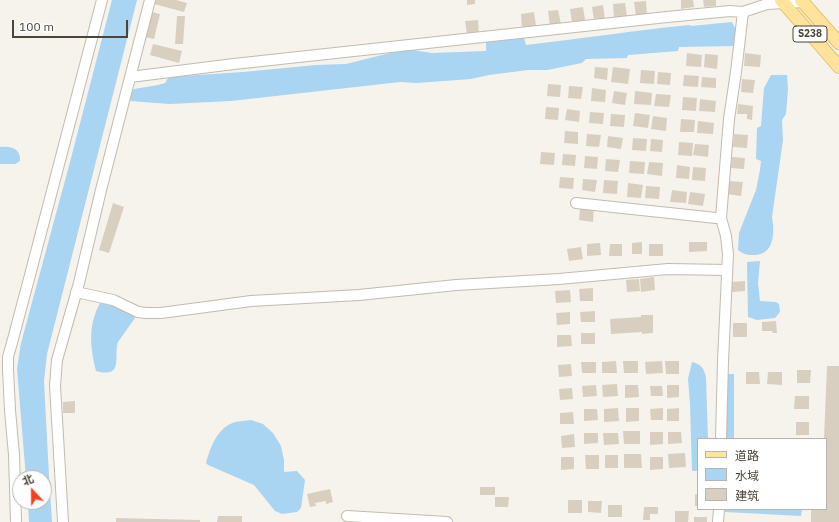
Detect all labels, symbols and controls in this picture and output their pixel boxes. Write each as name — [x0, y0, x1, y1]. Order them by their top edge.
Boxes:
scale bar — [14, 12, 130, 38]
text: 100 m — [19, 19, 54, 34]
road number: S238 — [793, 26, 827, 42]
legend — [697, 438, 827, 510]
text: 道路 — [735, 448, 759, 463]
text: 水域 — [735, 468, 759, 483]
north arrow — [12, 470, 52, 510]
text: 北 — [20, 471, 36, 488]
text: 建筑 — [735, 488, 759, 503]

